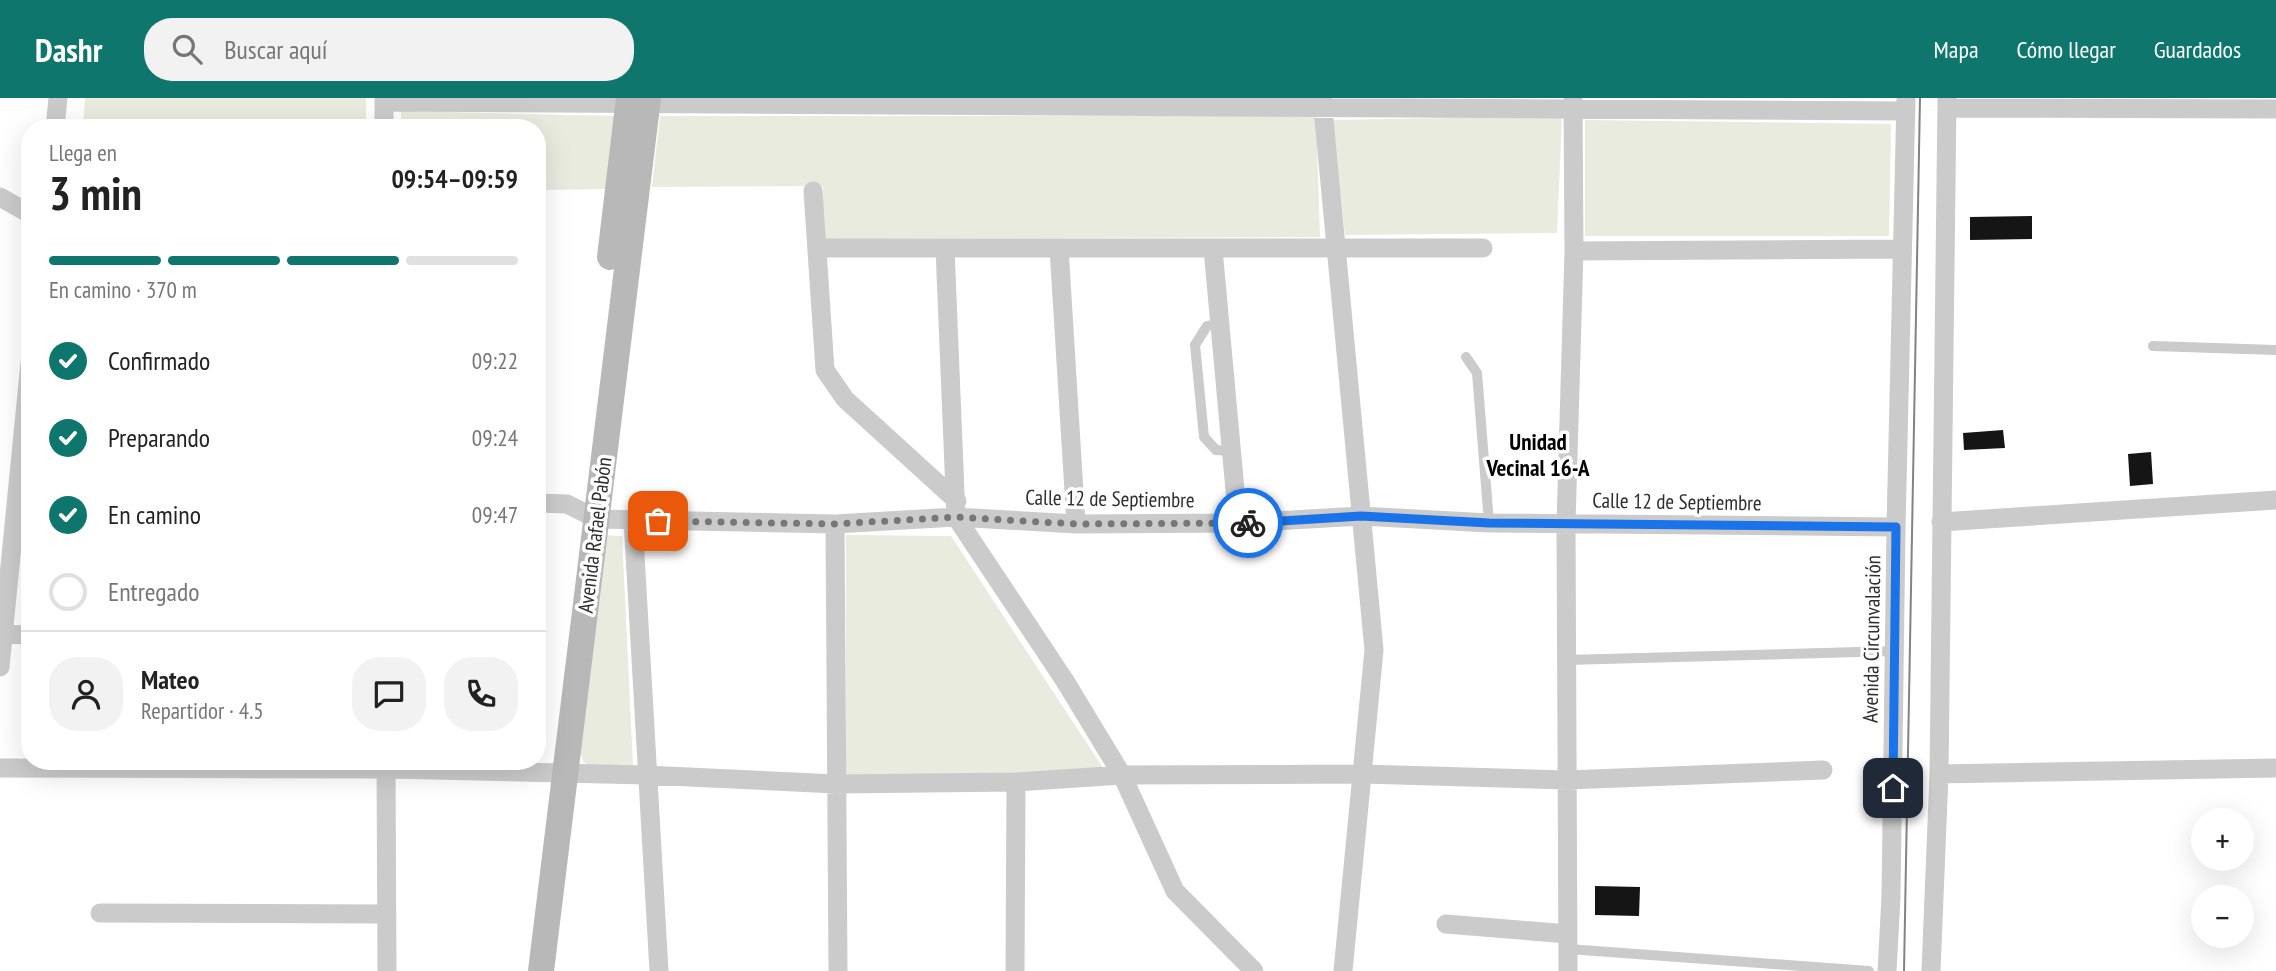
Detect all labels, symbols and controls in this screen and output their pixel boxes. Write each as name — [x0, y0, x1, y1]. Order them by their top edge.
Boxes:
search box — [144, 18, 634, 81]
text: Dashr — [35, 28, 102, 71]
icon: search — [168, 30, 206, 68]
text: Buscar aquí — [224, 33, 328, 66]
text: Mapa — [1934, 34, 1979, 65]
text: Cómo llegar — [2017, 34, 2116, 65]
text: Guardados — [2154, 34, 2241, 65]
text: Llega en — [49, 138, 117, 167]
text: 09:54–09:59 — [391, 162, 518, 195]
text: 3 min — [49, 163, 142, 223]
text: En camino · 370 m — [49, 275, 197, 304]
icon: check — [49, 342, 87, 380]
text: Confirmado — [108, 344, 210, 377]
text: 09:22 — [472, 346, 518, 375]
icon: check — [49, 419, 87, 457]
text: Preparando — [108, 421, 210, 454]
text: 09:24 — [472, 423, 518, 452]
district label: Unidad Vecinal 16-A — [1485, 427, 1590, 482]
street label: Avenida Rafael Pabón — [572, 455, 617, 614]
street label: Calle 12 de Septiembre — [1025, 484, 1195, 513]
street label: Calle 12 de Septiembre — [1592, 487, 1762, 516]
courier — [1213, 488, 1283, 558]
pin — [628, 491, 688, 551]
icon: check — [49, 496, 87, 534]
text: En camino — [108, 498, 201, 531]
text: 09:47 — [472, 500, 518, 529]
icon: bag — [639, 502, 677, 540]
icon: bike — [1229, 504, 1267, 542]
street label: Avenida Circunvalación — [1857, 555, 1886, 723]
text: Entregado — [108, 575, 200, 608]
button: person — [49, 657, 123, 731]
button: chat — [352, 657, 426, 731]
button: phone — [444, 657, 518, 731]
text: Mateo — [141, 663, 199, 696]
text: Repartidor · 4.5 — [141, 696, 264, 725]
pin — [1863, 758, 1923, 818]
icon: home — [1874, 769, 1912, 807]
map controls — [2191, 808, 2254, 948]
button: + — [2191, 808, 2254, 871]
button: − — [2191, 885, 2254, 948]

